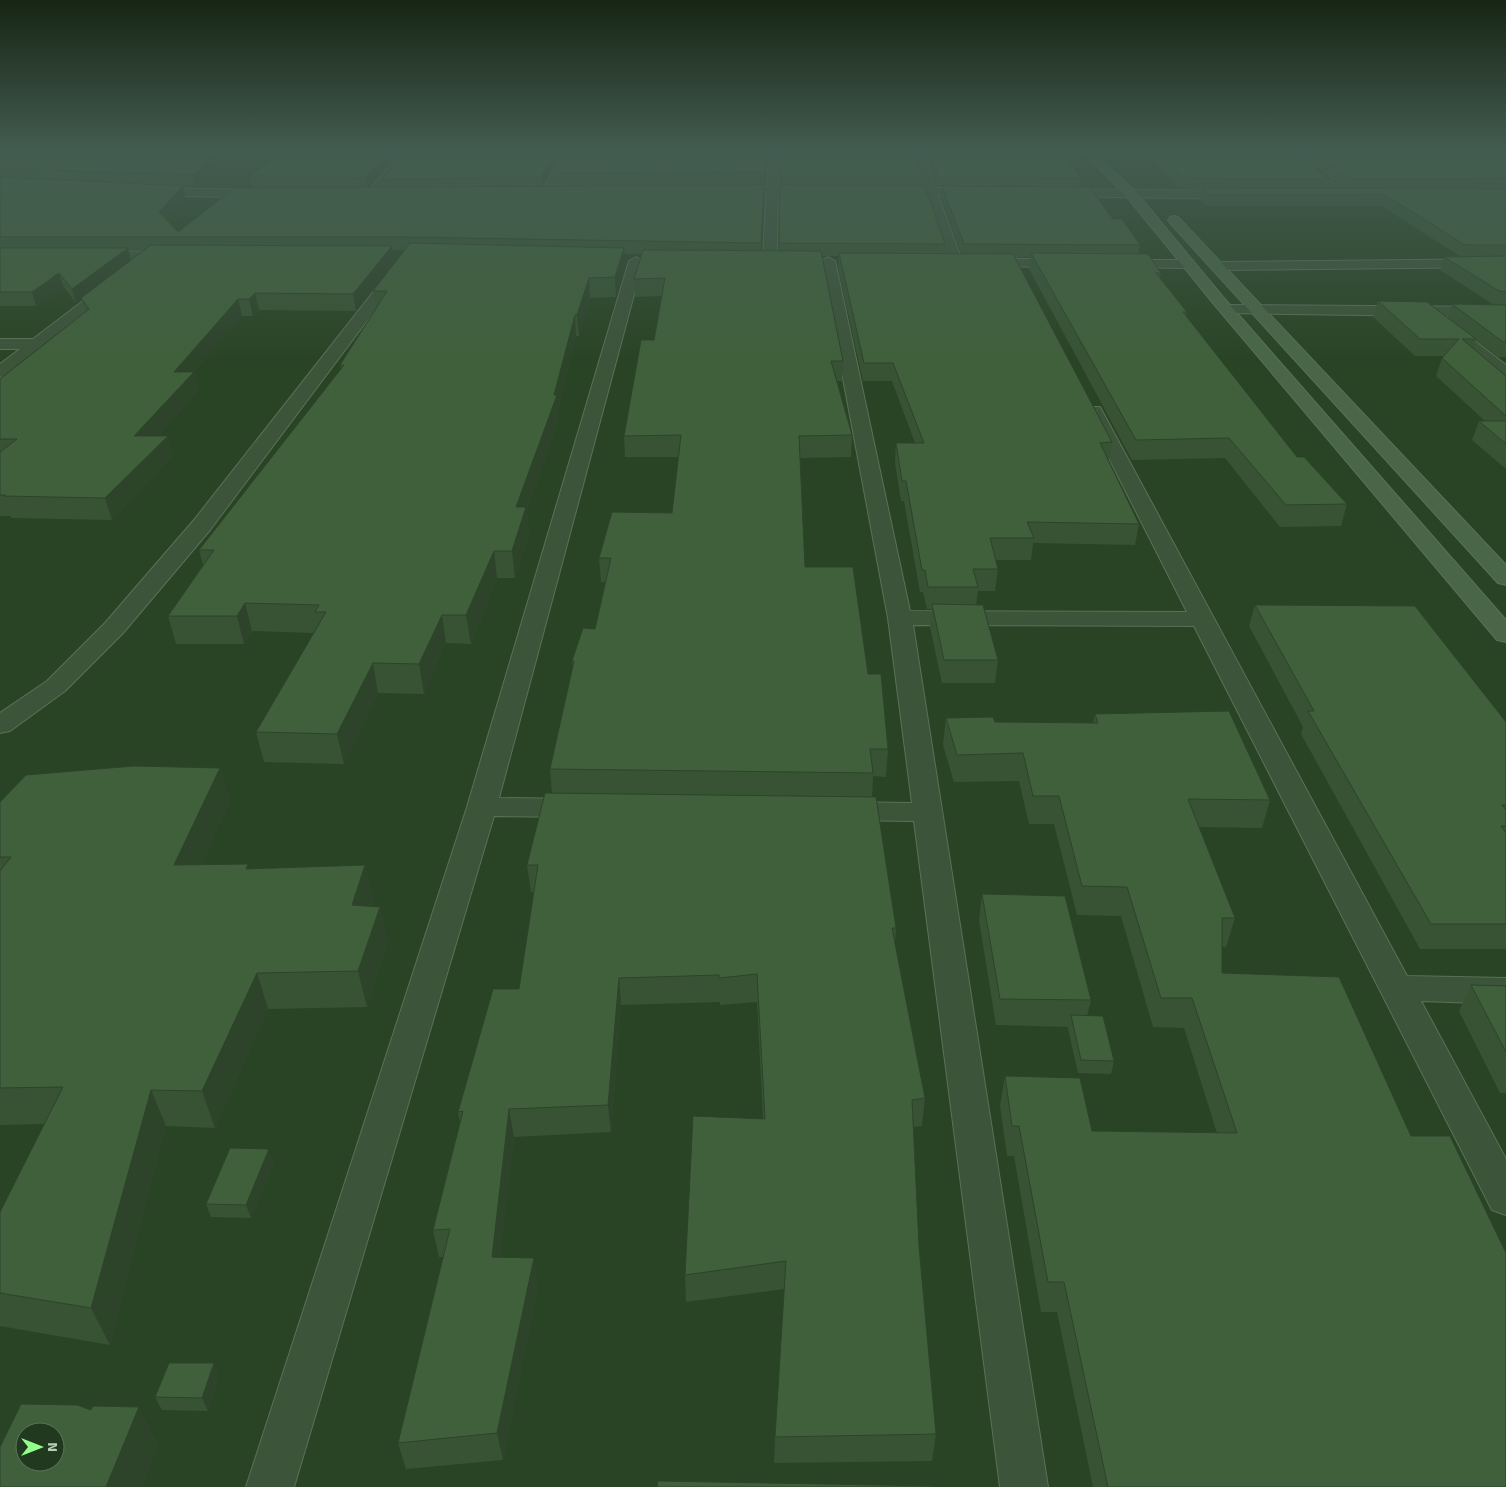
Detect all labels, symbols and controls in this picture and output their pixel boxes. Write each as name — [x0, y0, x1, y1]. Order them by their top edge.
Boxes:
north arrow — [15, 1422, 65, 1472]
text: N — [44, 1442, 61, 1452]

